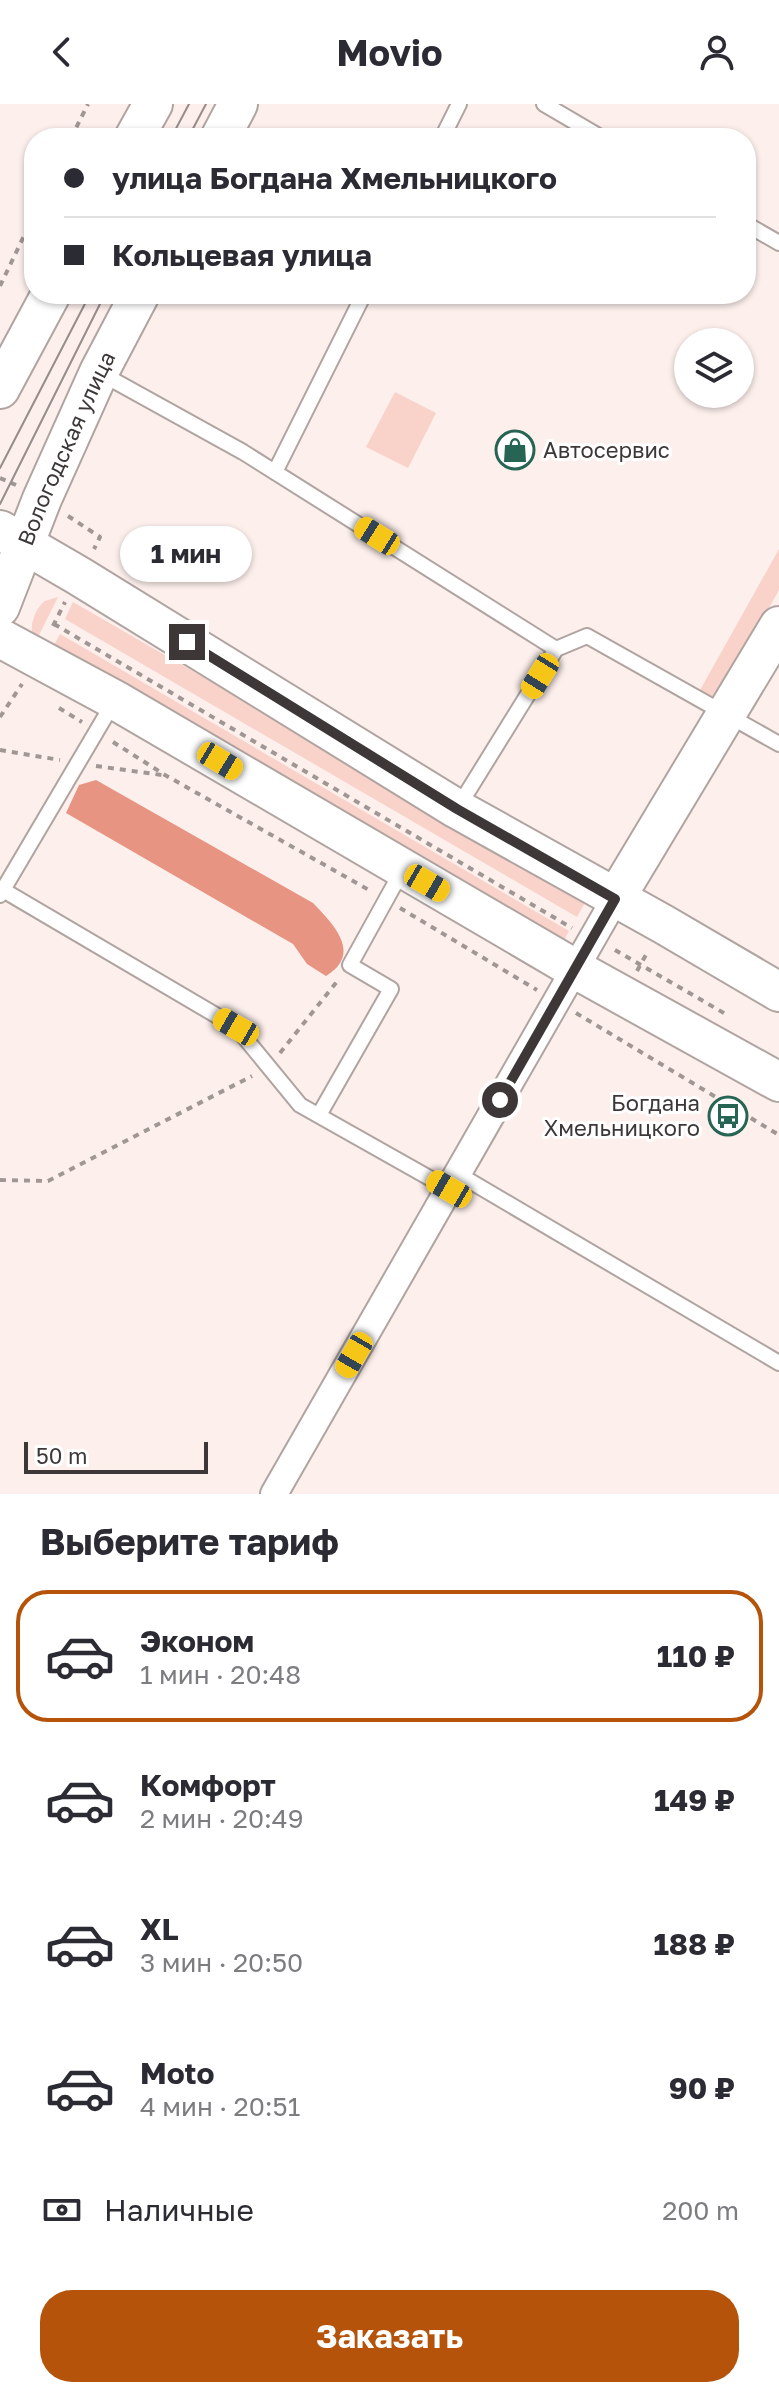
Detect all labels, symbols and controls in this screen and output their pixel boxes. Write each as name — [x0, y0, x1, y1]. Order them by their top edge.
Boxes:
icon: back — [40, 30, 84, 74]
icon: person — [695, 30, 739, 74]
text: Movio — [337, 31, 442, 74]
text: улица Богдана Хмельницкого — [112, 160, 557, 196]
text: Кольцевая улица — [112, 237, 372, 273]
map controls — [674, 328, 754, 408]
button: layers — [674, 328, 754, 408]
street label: Вологодская улица — [11, 346, 121, 549]
shop icon: Автосервис — [494, 429, 536, 471]
place label: Автосервис — [543, 436, 670, 463]
car — [350, 513, 404, 559]
callout: 1 мин — [121, 526, 253, 582]
text: 1 мин — [151, 538, 221, 569]
route end — [169, 624, 205, 660]
car — [517, 649, 563, 703]
car — [193, 738, 247, 784]
car — [400, 861, 454, 905]
car — [209, 1005, 263, 1049]
route start — [482, 1082, 518, 1118]
place label: Богдана Хмельницкого — [544, 1089, 700, 1141]
bus stop icon: Богдана Хмельницкого — [707, 1095, 749, 1137]
car — [422, 1167, 476, 1211]
car — [332, 1328, 376, 1382]
scale bar — [24, 1438, 208, 1474]
text: 50 m — [36, 1442, 87, 1469]
text: Выберите тариф — [40, 1520, 339, 1563]
icon: car — [44, 1620, 116, 1692]
text: Эконом — [140, 1623, 254, 1659]
text: 110 ₽ — [657, 1638, 735, 1674]
text: 1 мин · 20:48 — [140, 1659, 301, 1690]
icon: car — [44, 1764, 116, 1836]
text: Комфорт — [140, 1767, 276, 1803]
text: 149 ₽ — [654, 1782, 735, 1818]
text: 2 мин · 20:49 — [140, 1803, 303, 1834]
icon: car — [44, 1908, 116, 1980]
text: XL — [140, 1911, 179, 1947]
text: 188 ₽ — [653, 1926, 735, 1962]
text: 3 мин · 20:50 — [140, 1947, 303, 1978]
icon: car — [44, 2052, 116, 2124]
text: Moto — [140, 2055, 215, 2091]
text: 90 ₽ — [669, 2070, 735, 2106]
text: 4 мин · 20:51 — [140, 2091, 300, 2122]
icon: cash — [40, 2188, 84, 2232]
text: Наличные — [104, 2192, 254, 2228]
text: 200 m — [662, 2195, 739, 2226]
button: Заказать — [40, 2290, 739, 2382]

